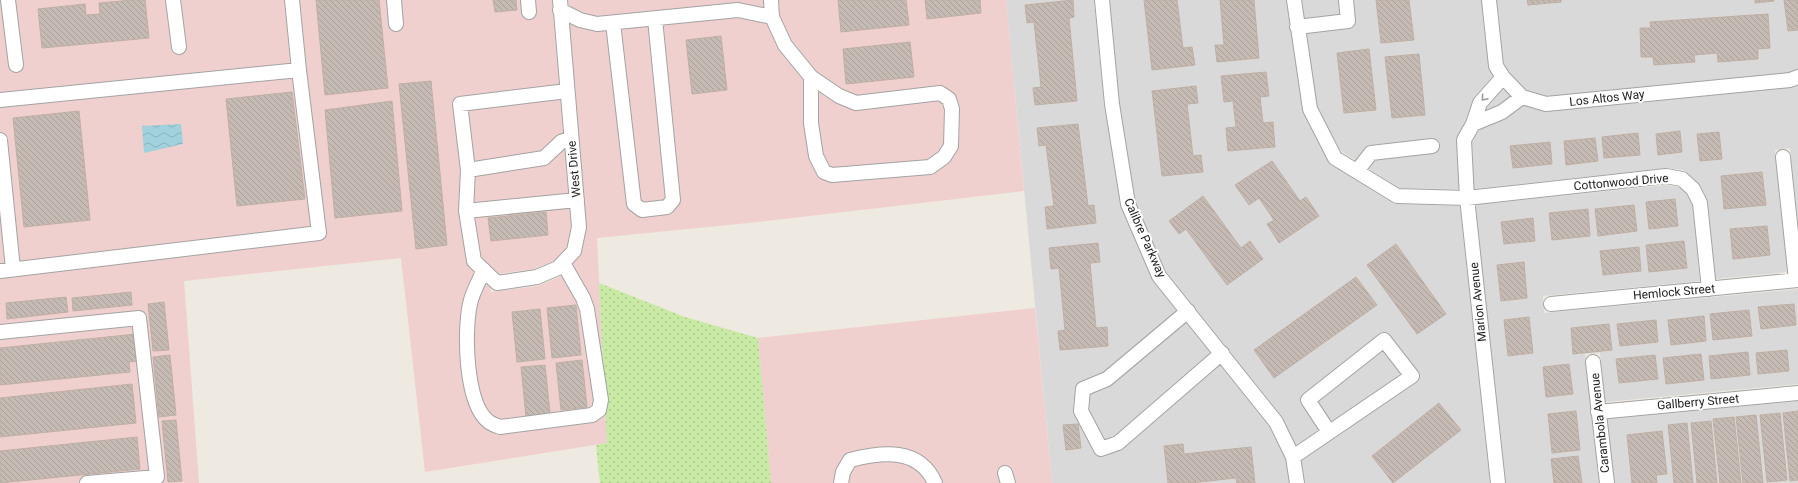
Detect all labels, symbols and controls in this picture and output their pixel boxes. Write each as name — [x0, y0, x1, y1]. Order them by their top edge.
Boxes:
street label: Los Altos Way — [1569, 87, 1646, 109]
one-way arrow — [1482, 93, 1489, 101]
street label: West Drive — [565, 140, 583, 198]
street label: Cottonwood Drive — [1573, 171, 1669, 193]
street label: Calibre Parkway — [1121, 196, 1169, 280]
street label: Marion Avenue — [1467, 262, 1489, 342]
street label: Hemlock Street — [1632, 281, 1716, 303]
street label: Carambola Avenue — [1588, 372, 1612, 474]
street label: Gallberry Street — [1656, 391, 1740, 413]

